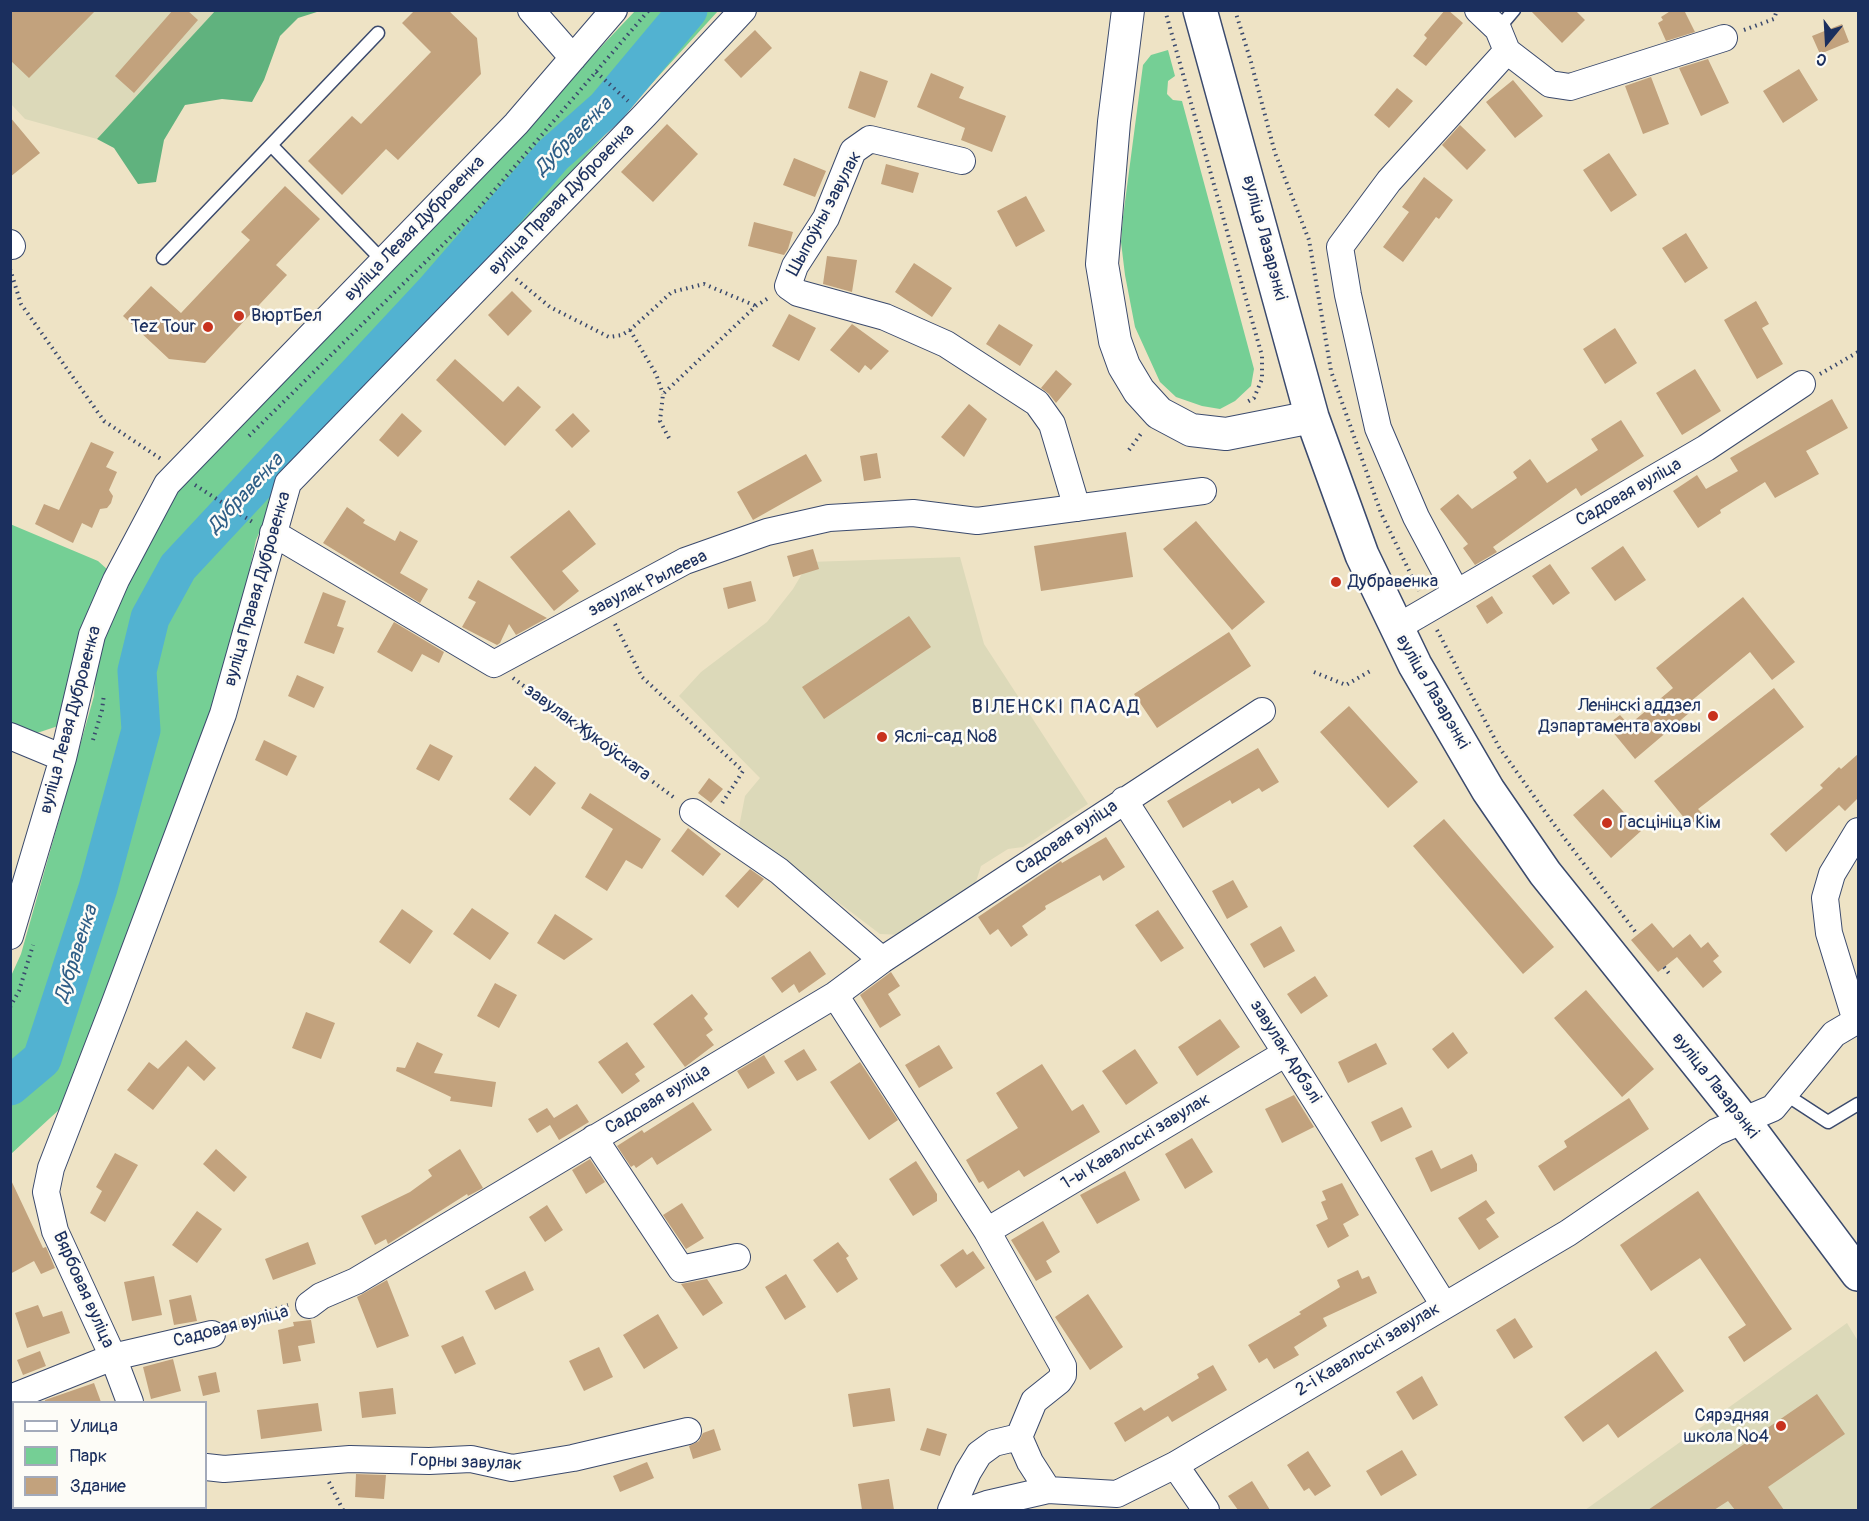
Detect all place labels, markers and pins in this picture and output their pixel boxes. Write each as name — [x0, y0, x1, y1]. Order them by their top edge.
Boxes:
place label: ВюртБел — [251, 305, 322, 327]
marker: ВюртБел — [232, 309, 246, 323]
place label: Tez Tour — [131, 316, 196, 338]
marker: Tez Tour — [201, 320, 215, 334]
place label: Дубравенка — [1348, 571, 1438, 593]
marker: Дубравенка — [1329, 575, 1343, 589]
place label: Ленінскі аддзел Дэпартамента аховы — [1539, 695, 1701, 738]
marker: Ленінскі аддзел Дэпартамента аховы — [1706, 709, 1720, 723]
place label: Яслі-сад №8 — [894, 726, 997, 748]
marker: Яслі-сад №8 — [875, 730, 889, 744]
place label: Гасцініца Кім — [1619, 812, 1721, 834]
marker: Гасцініца Кім — [1600, 816, 1614, 830]
place label: Сярэдняя школа №4 — [1683, 1405, 1769, 1448]
marker: Сярэдняя школа №4 — [1774, 1419, 1788, 1433]

